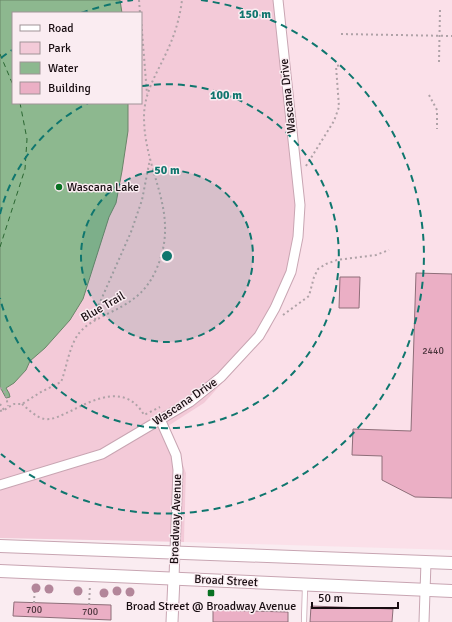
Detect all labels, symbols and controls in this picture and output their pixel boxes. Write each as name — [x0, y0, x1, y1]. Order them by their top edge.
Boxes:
text: 150 m — [239, 7, 271, 22]
legend — [12, 12, 142, 104]
text: Road — [48, 21, 74, 36]
text: Park — [48, 41, 71, 56]
street label: Wascana Drive — [277, 58, 299, 134]
text: Water — [48, 61, 79, 76]
text: Building — [48, 81, 91, 96]
text: 100 m — [210, 88, 242, 103]
text: 50 m — [154, 163, 180, 178]
place label: Wascana Lake — [67, 180, 139, 195]
marker: Wascana Lake — [54, 182, 64, 192]
centre of rings — [160, 249, 174, 263]
street label: Blue Trail — [78, 288, 128, 326]
house number: 2440 — [422, 345, 444, 357]
street label: Wascana Drive — [150, 375, 220, 429]
street label: Broadway Avenue — [167, 474, 185, 564]
street label: Broad Street — [194, 572, 258, 590]
scale bar — [312, 584, 398, 610]
marker: Broad Street @ Broadway Avenue — [206, 588, 216, 598]
text: 50 m — [318, 591, 343, 606]
place label: Broad Street @ Broadway Avenue — [126, 599, 296, 614]
house number: 700 — [26, 604, 42, 616]
house number: 700 — [82, 606, 98, 618]

